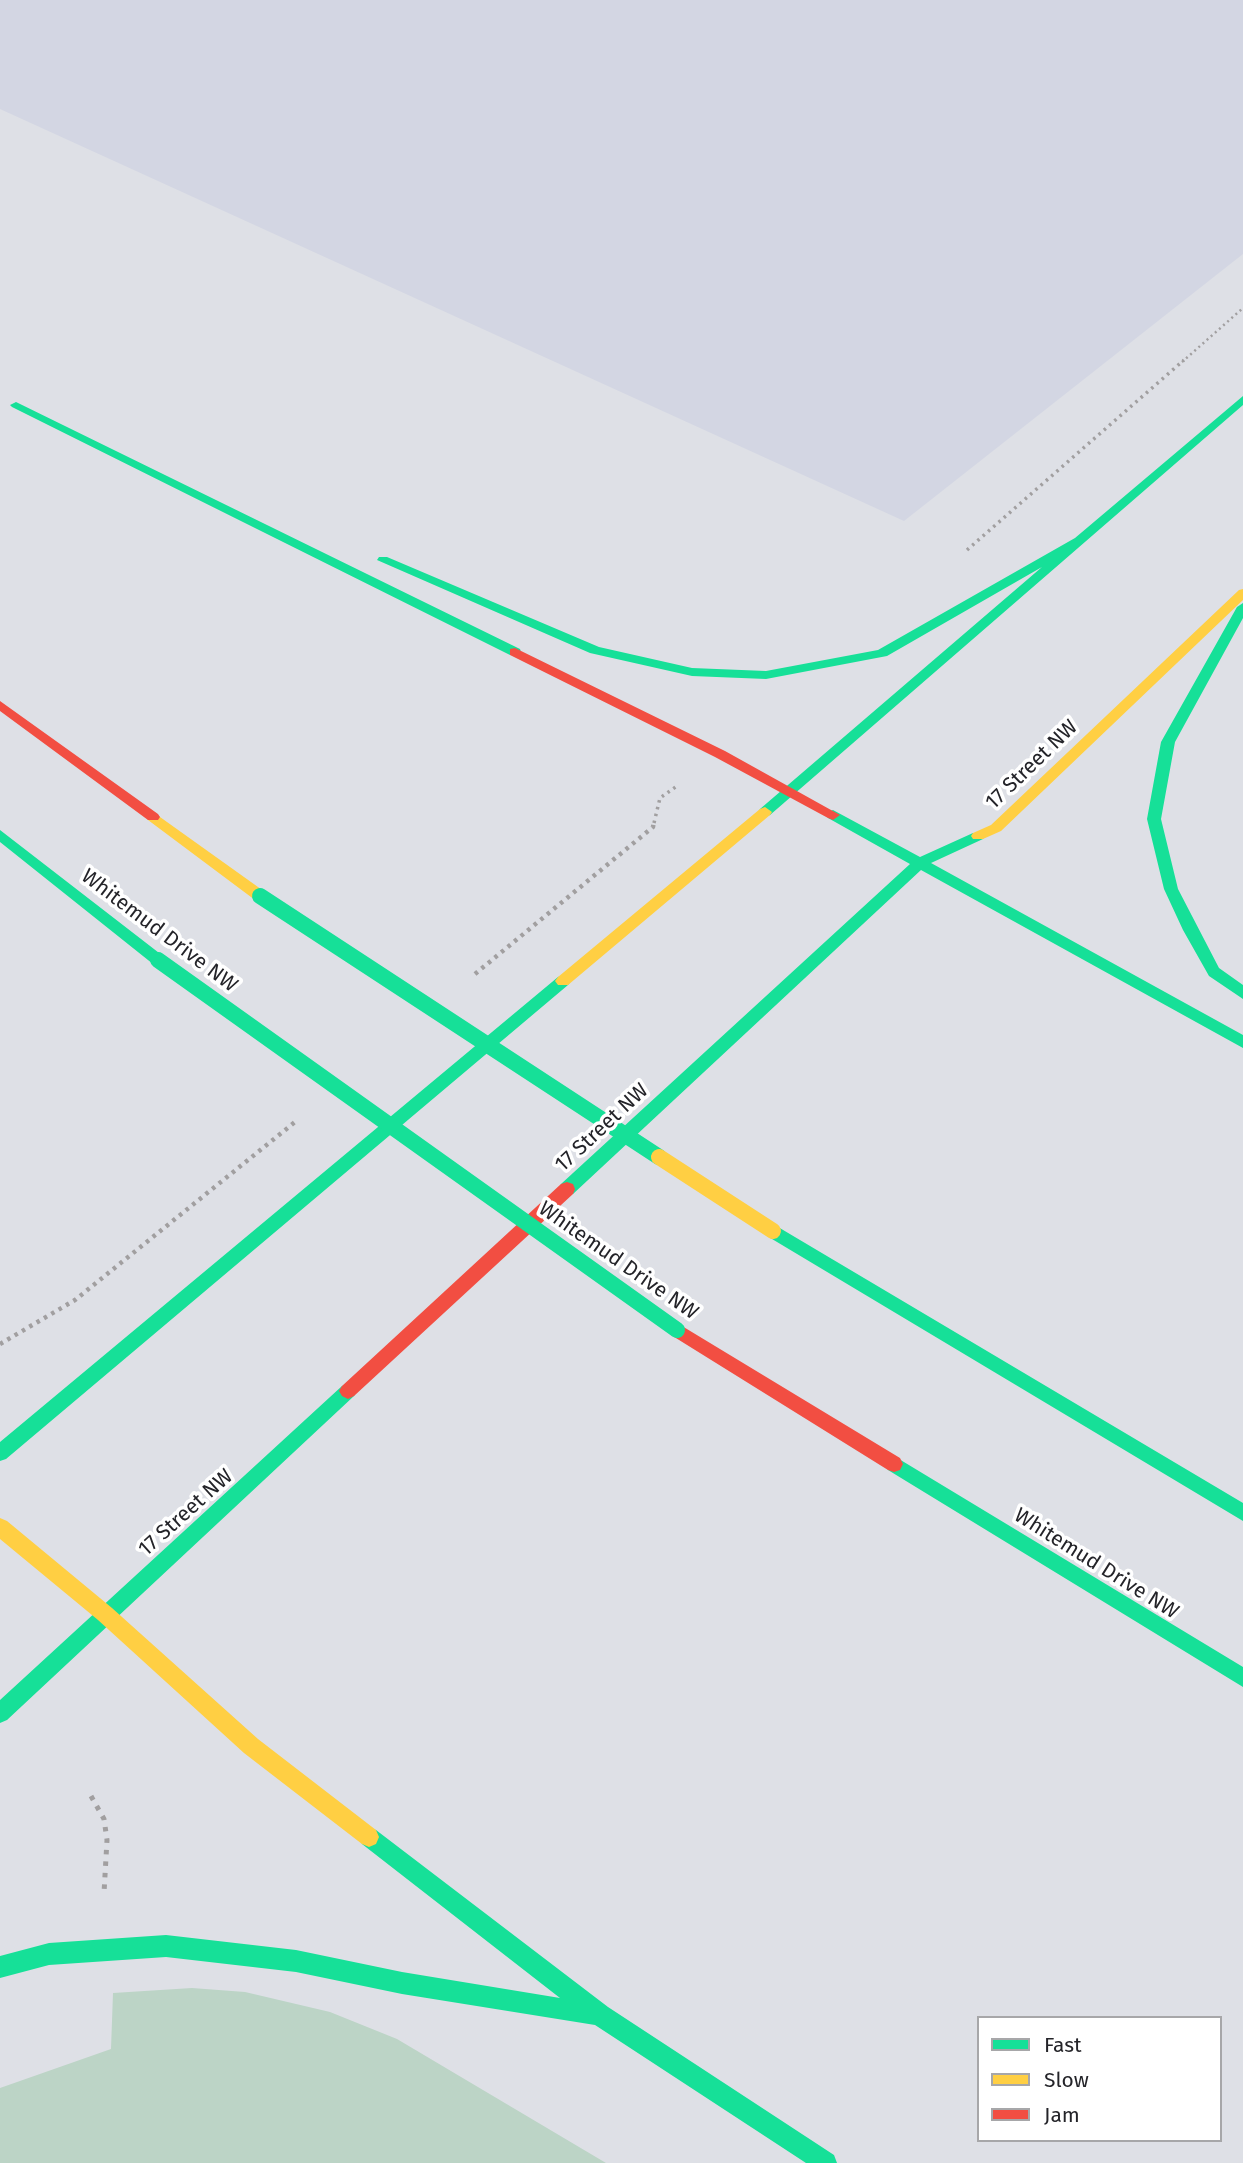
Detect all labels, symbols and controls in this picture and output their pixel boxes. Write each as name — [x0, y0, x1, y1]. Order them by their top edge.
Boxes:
street label: 17 Street NW — [981, 715, 1083, 815]
street label: Whitemud Drive NW — [76, 864, 242, 998]
street label: 17 Street NW — [550, 1078, 654, 1178]
street label: Whitemud Drive NW — [533, 1196, 703, 1326]
street label: 17 Street NW — [134, 1464, 238, 1562]
street label: Whitemud Drive NW — [1009, 1503, 1183, 1625]
legend — [977, 2016, 1222, 2142]
text: Fast — [1044, 2032, 1082, 2058]
text: Slow — [1044, 2067, 1089, 2093]
text: Jam — [1044, 2102, 1080, 2128]

